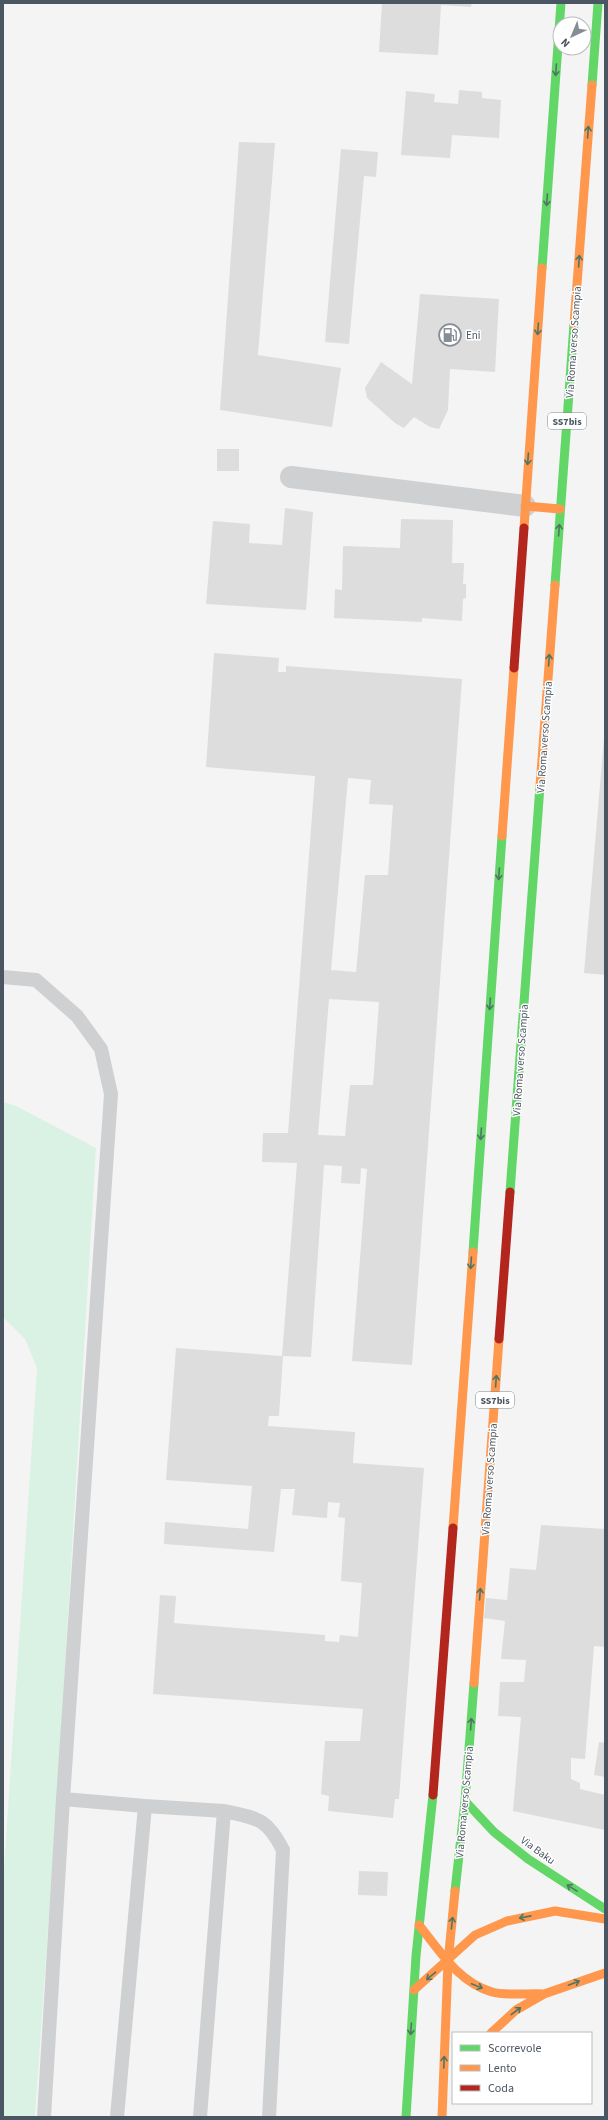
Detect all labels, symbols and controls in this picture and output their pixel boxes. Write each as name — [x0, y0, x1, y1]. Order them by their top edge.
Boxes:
north arrow — [552, 16, 592, 56]
text: N — [558, 35, 573, 51]
one-way arrow — [553, 63, 560, 76]
one-way arrow — [585, 126, 592, 139]
one-way arrow — [543, 193, 550, 206]
one-way arrow — [575, 255, 582, 268]
street label: Via Roma verso Scampia — [562, 286, 585, 398]
fuel station icon: Eni — [437, 322, 463, 348]
one-way arrow — [534, 322, 541, 335]
place label: Eni — [466, 328, 481, 343]
road number: SS7bis — [548, 413, 586, 429]
one-way arrow — [525, 452, 532, 465]
one-way arrow — [555, 524, 562, 537]
one-way arrow — [546, 654, 553, 667]
street label: Via Roma verso Scampia — [533, 681, 556, 793]
one-way arrow — [495, 867, 503, 880]
one-way arrow — [486, 997, 493, 1010]
street label: Via Roma verso Scampia — [509, 1004, 532, 1116]
one-way arrow — [477, 1127, 484, 1140]
one-way arrow — [468, 1256, 475, 1269]
one-way arrow — [493, 1375, 500, 1388]
road number: SS7bis — [476, 1392, 514, 1408]
street label: Via Roma verso Scampia — [478, 1423, 501, 1535]
one-way arrow — [477, 1588, 484, 1601]
one-way arrow — [467, 1718, 474, 1731]
street label: Via Roma verso Scampia — [452, 1746, 477, 1858]
street label: Via Baku — [517, 1833, 558, 1868]
one-way arrow — [566, 1884, 578, 1892]
one-way arrow — [519, 1913, 532, 1921]
one-way arrow — [448, 1917, 456, 1930]
one-way arrow — [425, 1971, 436, 1980]
one-way arrow — [568, 1978, 580, 1986]
one-way arrow — [471, 1982, 483, 1990]
one-way arrow — [510, 2007, 521, 2015]
one-way arrow — [408, 2022, 415, 2035]
legend — [452, 2032, 592, 2104]
text: Scorrevole — [488, 2040, 541, 2057]
one-way arrow — [441, 2056, 448, 2069]
text: Lento — [488, 2060, 517, 2077]
text: Coda — [488, 2080, 514, 2097]

